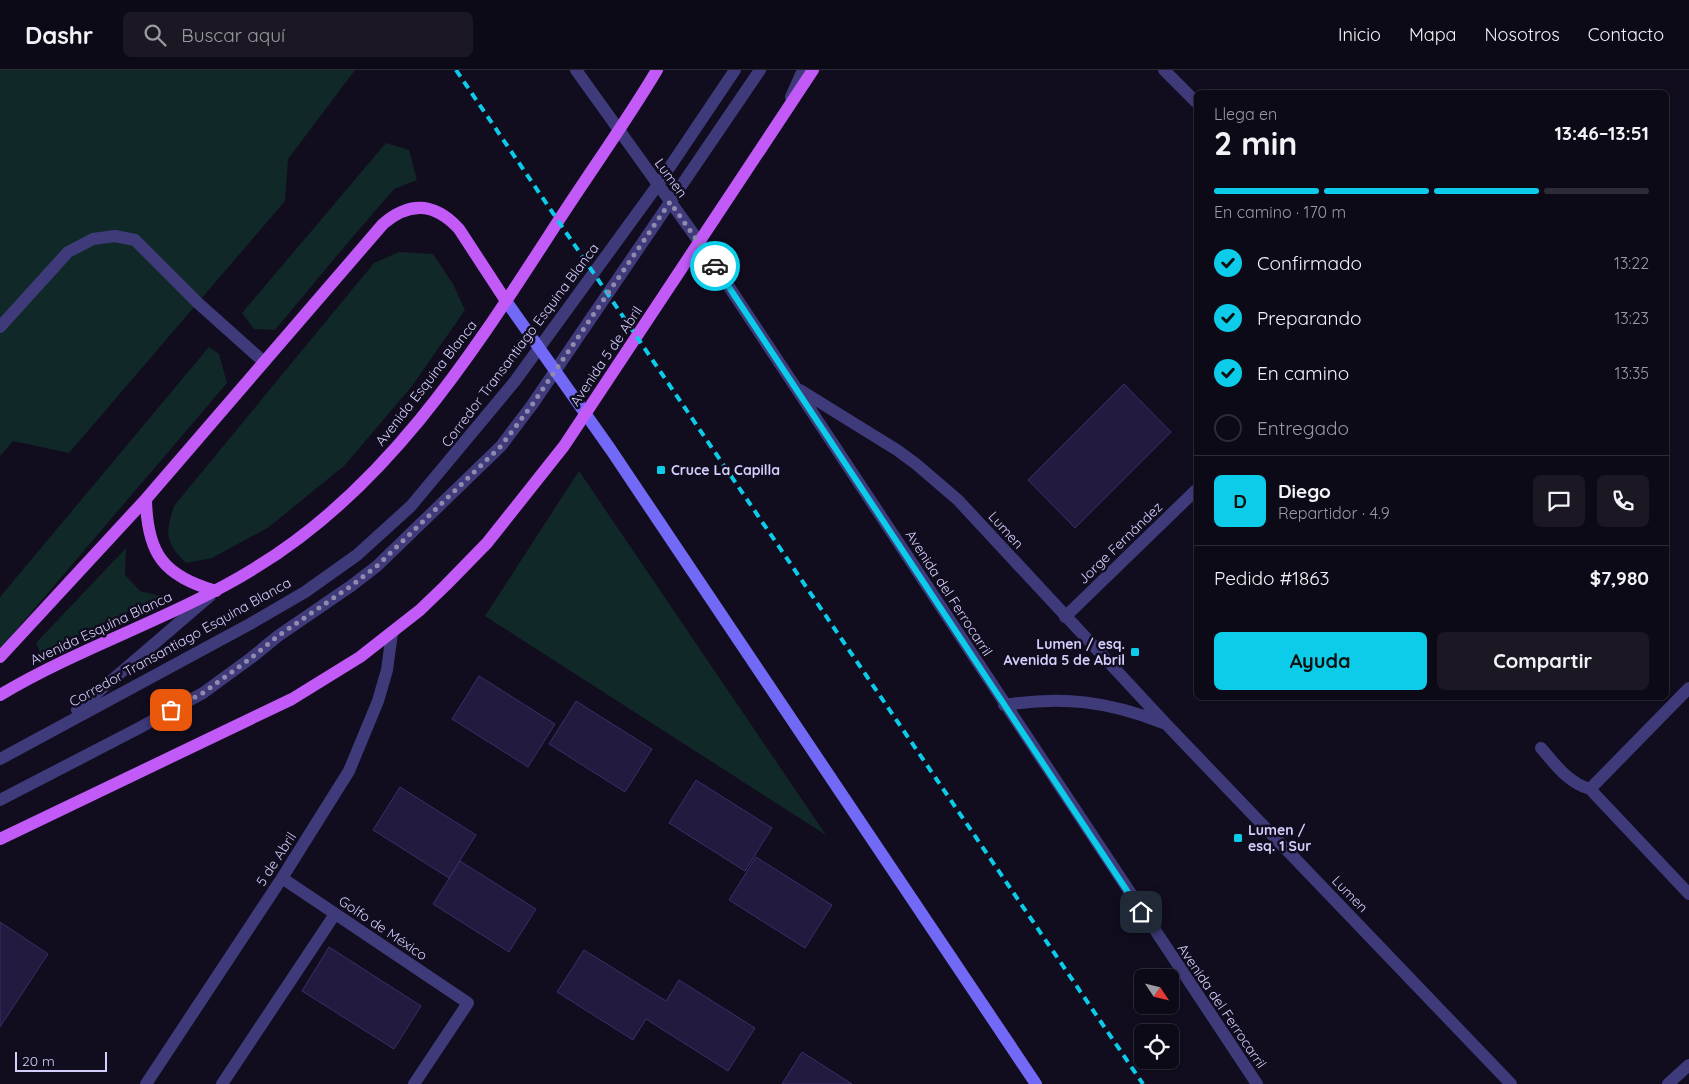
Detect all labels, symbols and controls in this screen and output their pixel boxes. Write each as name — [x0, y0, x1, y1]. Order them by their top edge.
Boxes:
search box — [123, 12, 473, 57]
text: Dashr — [25, 20, 93, 50]
icon: search — [141, 21, 169, 49]
text: Buscar aquí — [181, 23, 285, 47]
text: Inicio — [1338, 23, 1381, 46]
text: Mapa — [1409, 23, 1457, 46]
text: Nosotros — [1485, 23, 1560, 46]
text: Contacto — [1588, 23, 1664, 46]
text: Llega en — [1214, 104, 1277, 124]
text: 13:46–13:51 — [1554, 121, 1649, 145]
text: 2 min — [1214, 123, 1297, 163]
street label: Lumen — [651, 155, 691, 201]
text: En camino · 170 m — [1214, 202, 1346, 222]
street label: Corredor Transantiago Esquina Blanca — [437, 239, 603, 451]
courier — [690, 241, 740, 291]
icon: check — [1214, 249, 1242, 277]
text: Confirmado — [1257, 251, 1362, 275]
icon: car — [701, 252, 729, 280]
text: 13:22 — [1614, 253, 1649, 273]
street label: Avenida 5 de Abril — [566, 303, 646, 409]
icon: check — [1214, 304, 1242, 332]
text: Preparando — [1257, 306, 1362, 330]
text: 13:23 — [1614, 308, 1649, 328]
street label: Avenida Esquina Blanca — [371, 316, 481, 450]
icon: check — [1214, 359, 1242, 387]
text: En camino — [1257, 361, 1349, 385]
text: 13:35 — [1615, 363, 1649, 383]
text: Entregado — [1257, 416, 1349, 440]
place label: Cruce La Capilla — [671, 461, 780, 479]
marker: Cruce La Capilla — [655, 464, 667, 476]
button: chat — [1533, 475, 1585, 527]
button: phone — [1597, 475, 1649, 527]
text: Diego — [1278, 479, 1331, 503]
text: D — [1233, 489, 1247, 513]
street label: Jorge Fernández — [1074, 498, 1166, 588]
text: Repartidor · 4.9 — [1278, 503, 1390, 523]
street label: Lumen — [985, 508, 1027, 552]
street label: Avenida del Ferrocarril — [902, 527, 996, 659]
text: Pedido #1863 — [1214, 566, 1330, 590]
text: $7,980 — [1590, 566, 1649, 590]
street label: Corredor Transantiago Esquina Blanca — [66, 573, 294, 711]
street label: Avenida Esquina Blanca — [27, 587, 175, 669]
button: Ayuda — [1214, 632, 1427, 690]
button: Compartir — [1437, 632, 1649, 690]
place label: Lumen / esq. Avenida 5 de Abril — [1003, 635, 1125, 669]
marker: Lumen / esq. Avenida 5 de Abril — [1129, 646, 1141, 658]
pin — [150, 689, 192, 731]
icon: bag — [157, 696, 185, 724]
place label: Lumen / esq. 1 Sur — [1248, 821, 1311, 855]
street label: 5 de Abril — [252, 829, 300, 889]
marker: Lumen / esq. 1 Sur — [1232, 832, 1244, 844]
street label: Lumen — [1328, 872, 1372, 916]
pin — [1120, 891, 1162, 933]
street label: Golfo de México — [335, 892, 431, 964]
icon: home — [1127, 898, 1155, 926]
street label: Avenida del Ferrocarril — [1174, 940, 1270, 1072]
north arrow — [1134, 969, 1179, 1014]
map controls — [1134, 969, 1179, 1069]
button: locate — [1134, 1024, 1179, 1069]
scale bar — [15, 1049, 108, 1072]
text: 20 m — [22, 1052, 55, 1070]

